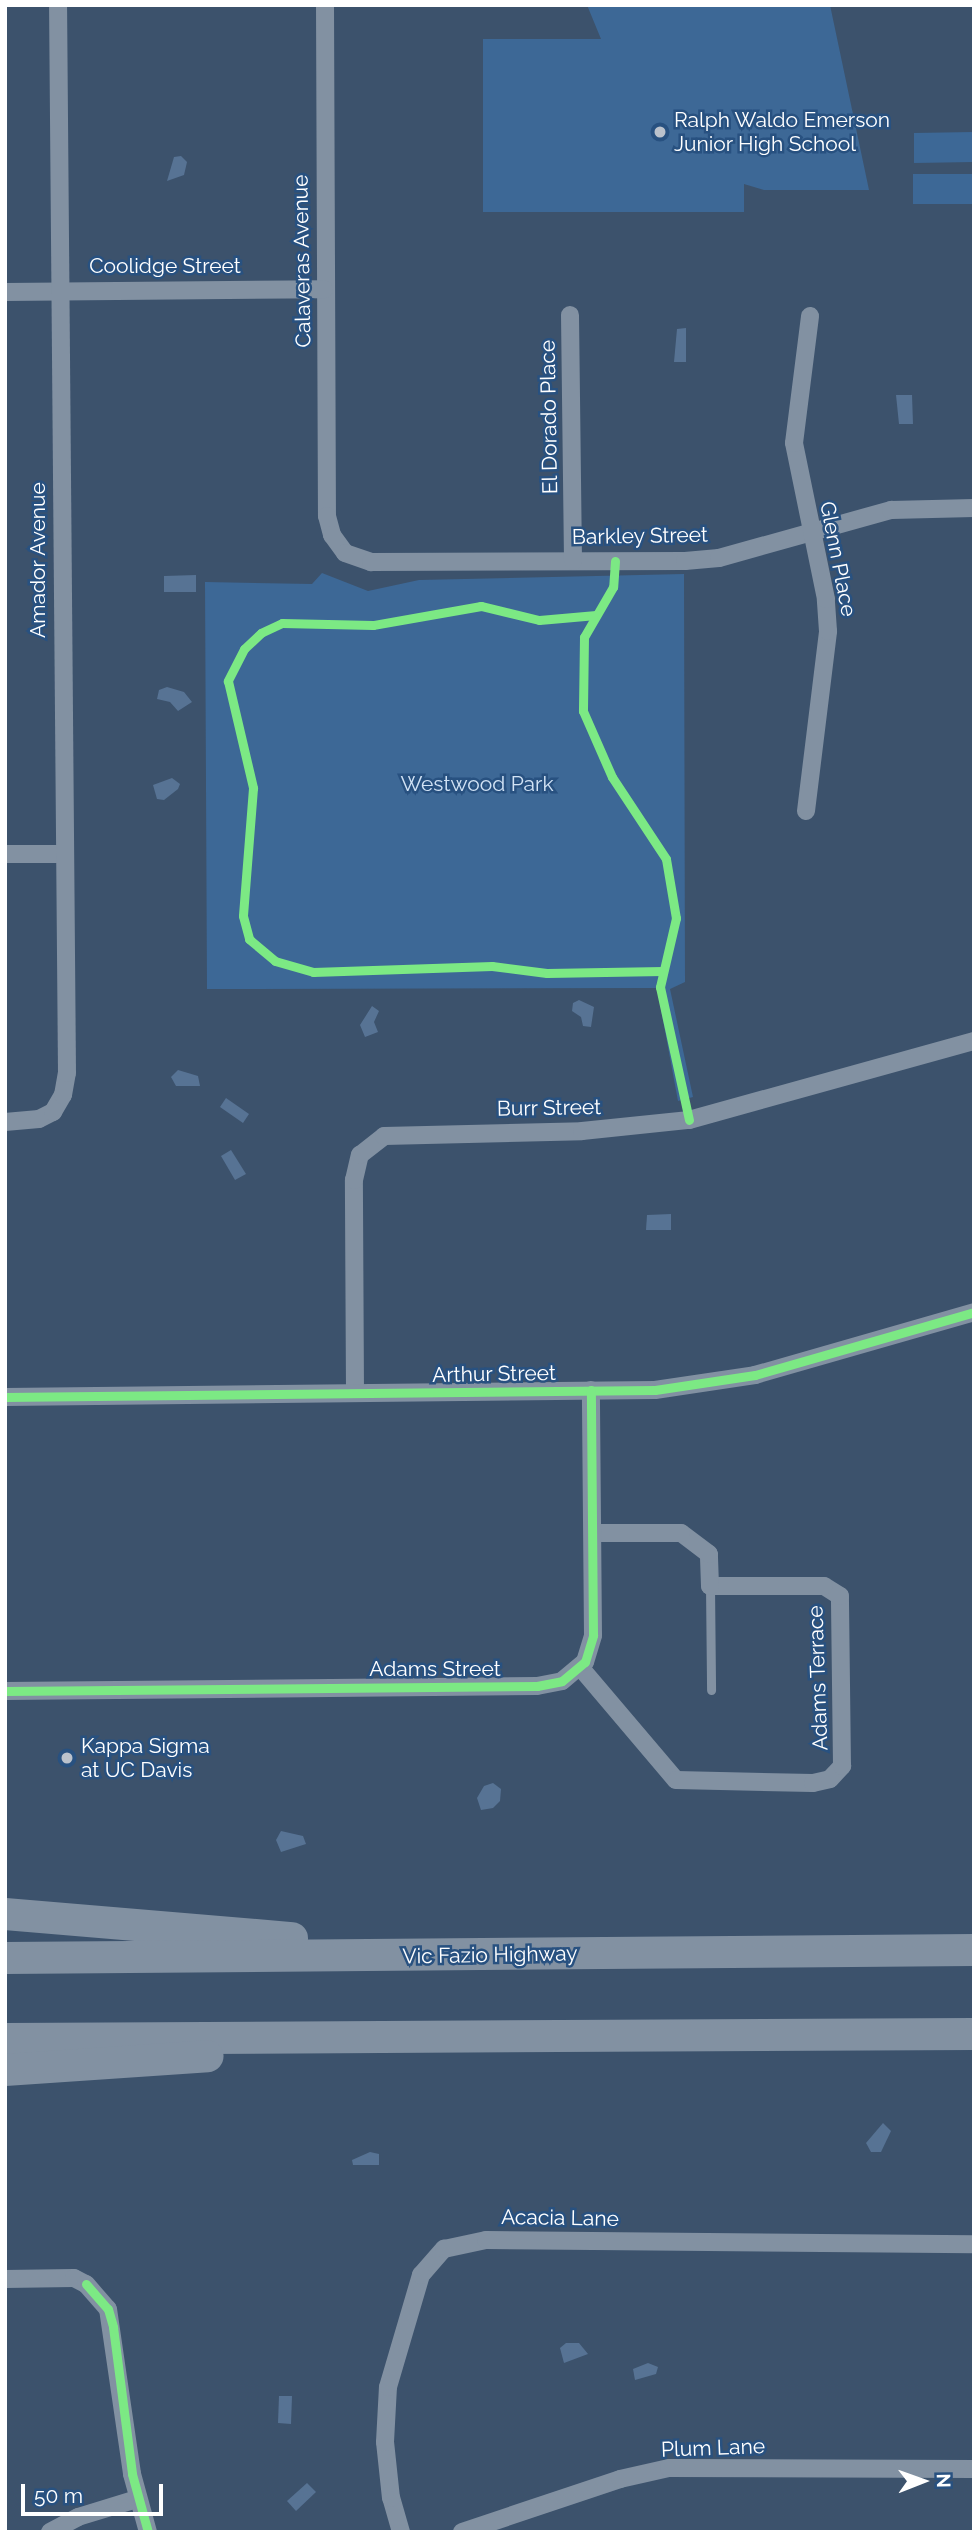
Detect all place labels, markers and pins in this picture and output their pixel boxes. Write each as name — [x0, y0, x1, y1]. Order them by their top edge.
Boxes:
place label: Ralph Waldo Emerson Junior High School — [674, 107, 891, 157]
marker: Ralph Waldo Emerson Junior High School — [652, 124, 668, 140]
place label: Kappa Sigma at UC Davis — [81, 1733, 210, 1783]
marker: Kappa Sigma at UC Davis — [59, 1750, 75, 1766]

